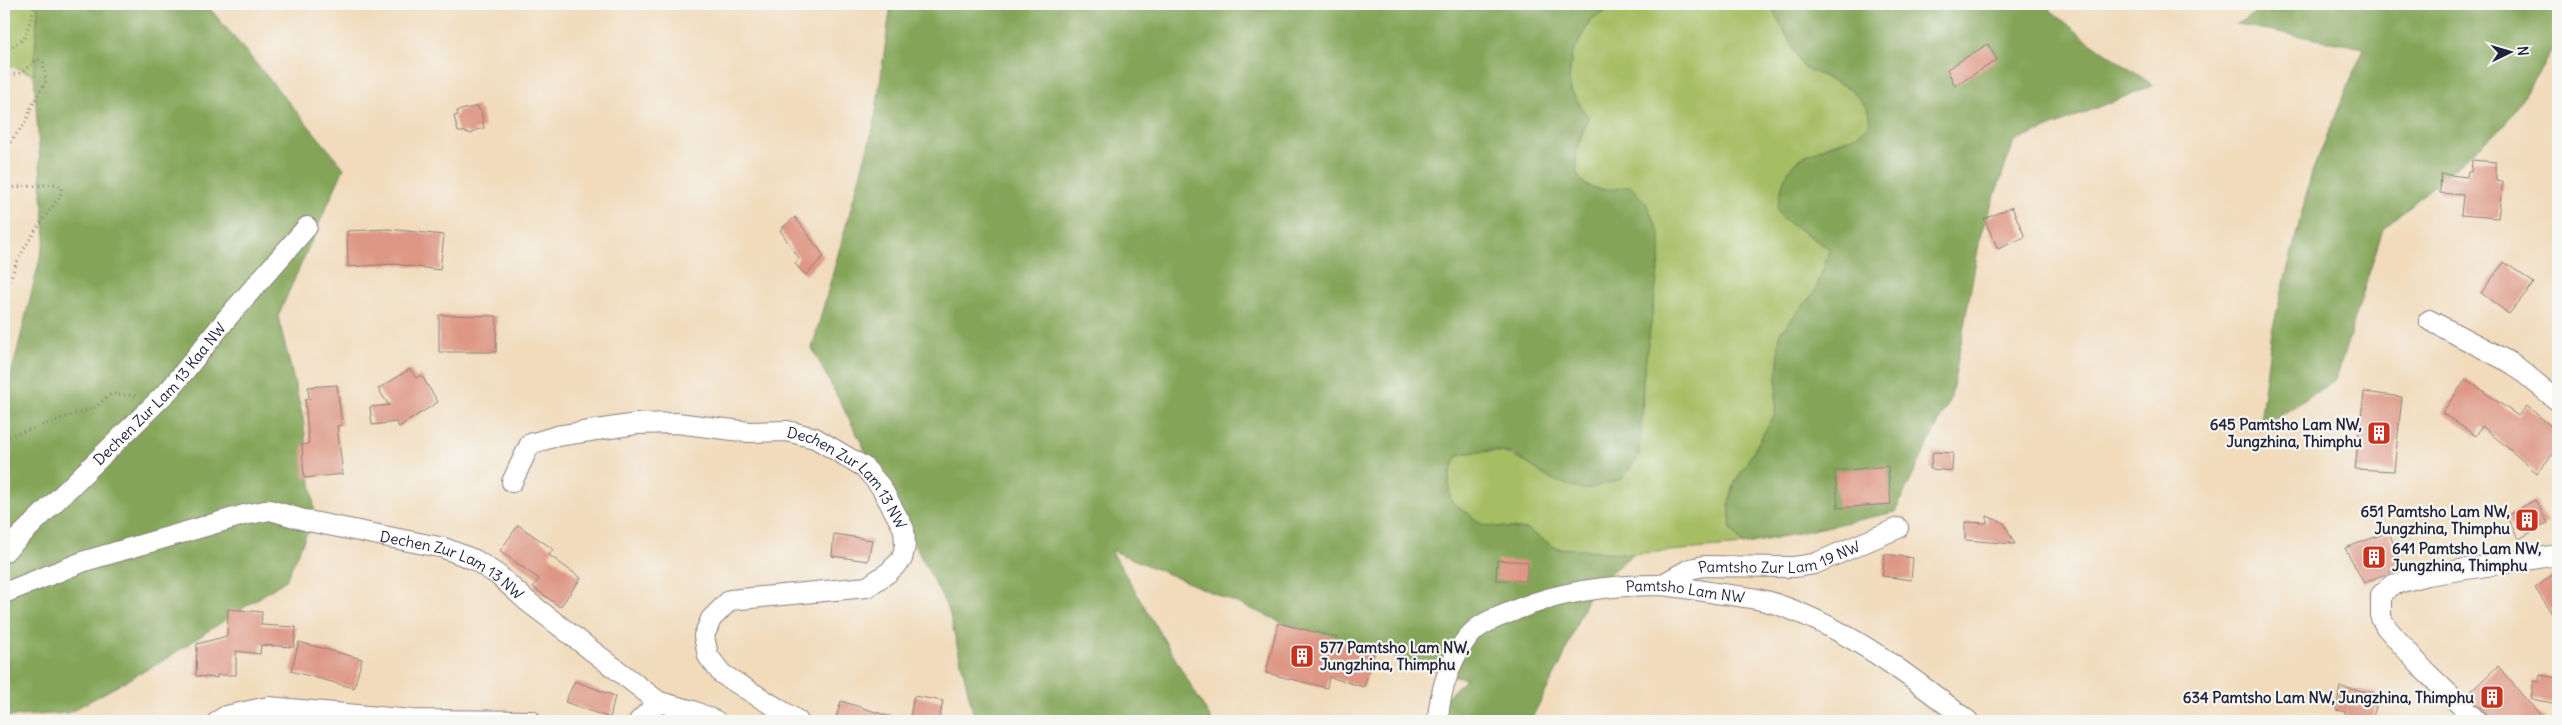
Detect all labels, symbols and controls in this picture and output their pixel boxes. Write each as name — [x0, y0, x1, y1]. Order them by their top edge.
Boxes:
north arrow — [2484, 28, 2534, 78]
text: N — [2514, 45, 2532, 56]
street label: Dechen Zur Lam 13 Kaa NW — [89, 318, 230, 469]
place label: 645 Pamtsho Lam NW, Jungzhina, Thimphu — [2210, 415, 2362, 452]
building icon: 645 Pamtsho Lam NW, Jungzhina, Thimphu — [2366, 420, 2392, 446]
street label: Dechen Zur Lam 13 NW — [785, 422, 912, 532]
place label: 651 Pamtsho Lam NW, Jungzhina, Thimphu — [2361, 502, 2510, 539]
building icon: 651 Pamtsho Lam NW, Jungzhina, Thimphu — [2514, 507, 2540, 533]
street label: Dechen Zur Lam 13 NW — [378, 526, 528, 604]
street label: Pamtsho Zur Lam 19 NW — [1696, 536, 1863, 577]
place label: 641 Pamtsho Lam NW, Jungzhina, Thimphu — [2392, 539, 2541, 576]
building icon: 641 Pamtsho Lam NW, Jungzhina, Thimphu — [2361, 544, 2387, 570]
street label: Pamtsho Lam NW — [1625, 575, 1746, 606]
place label: 577 Pamtsho Lam NW, Jungzhina, Thimphu — [1320, 638, 1470, 675]
building icon: 577 Pamtsho Lam NW, Jungzhina, Thimphu — [1289, 643, 1315, 669]
building icon: 634 Pamtsho Lam NW, Jungzhina, Thimphu — [2479, 684, 2505, 710]
place label: 634 Pamtsho Lam NW, Jungzhina, Thimphu — [2183, 688, 2474, 708]

